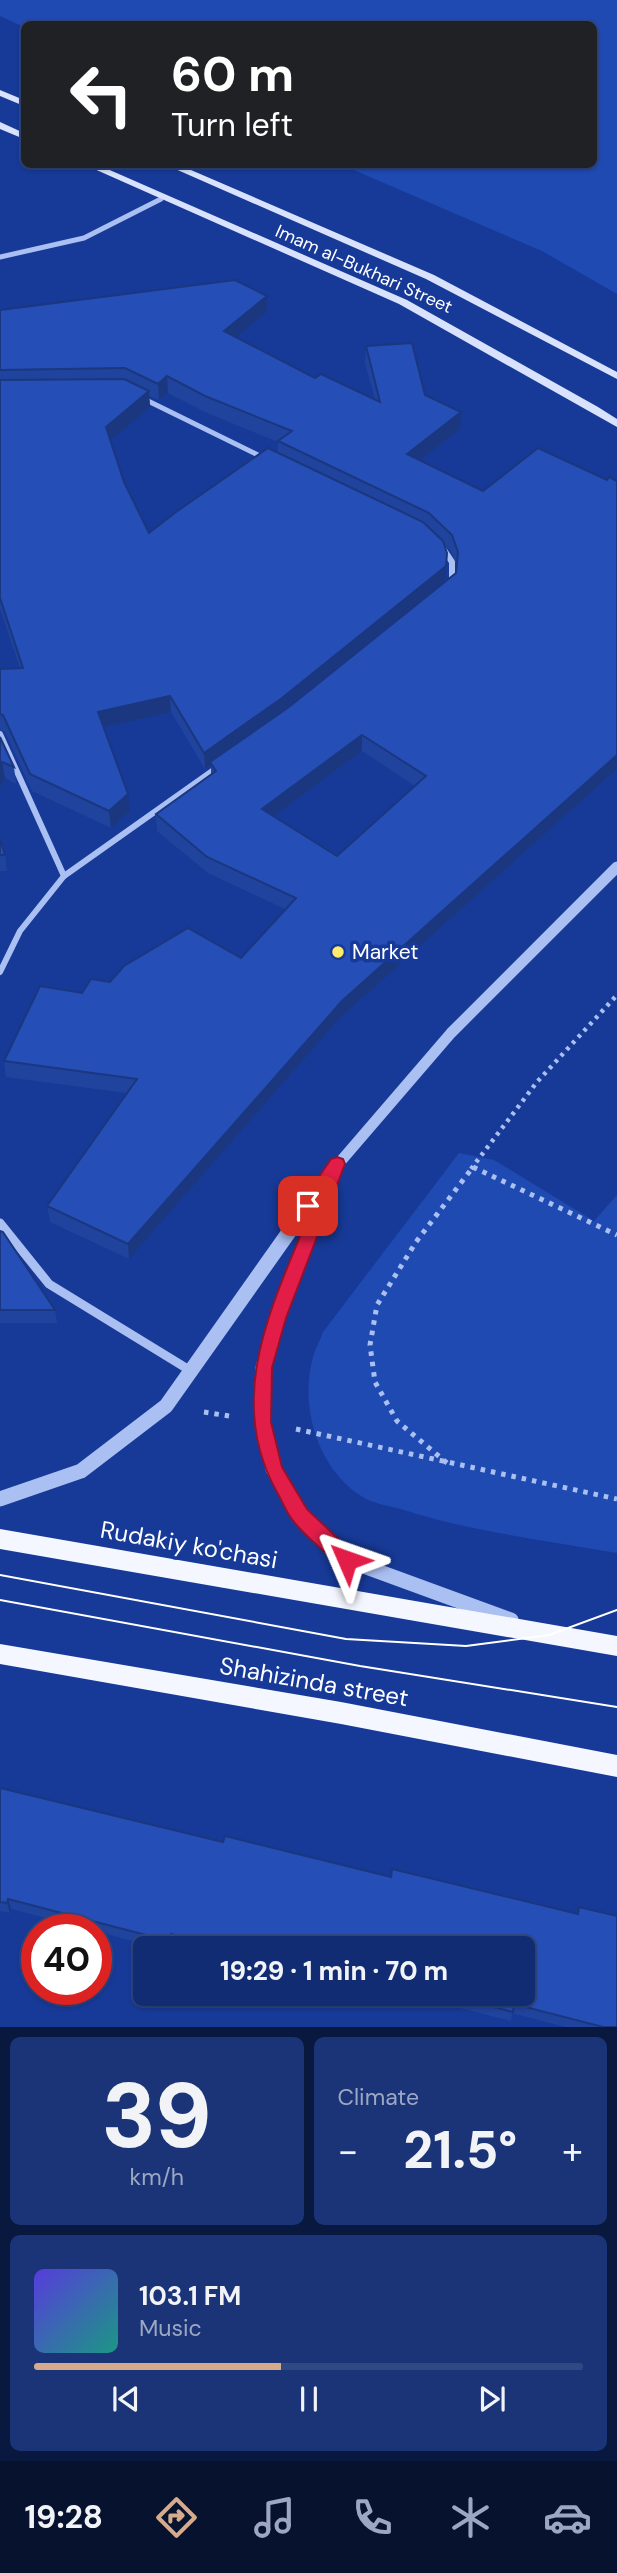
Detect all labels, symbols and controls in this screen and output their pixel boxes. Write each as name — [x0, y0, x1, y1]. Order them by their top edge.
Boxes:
text: 60 m — [171, 42, 294, 106]
icon: left — [56, 49, 147, 140]
text: Turn left — [171, 104, 293, 146]
street label: Imam al-Bukhari Street — [272, 219, 456, 319]
place label: Market — [352, 938, 419, 966]
marker: Market — [330, 944, 346, 960]
pin — [278, 1176, 338, 1236]
icon: arrive — [289, 1187, 327, 1225]
street label: Rudakiy ko'chasi — [98, 1514, 280, 1575]
position arrow — [310, 1523, 384, 1597]
street label: Shahizinda street — [217, 1650, 411, 1713]
speed limit sign: 40 — [21, 1914, 112, 2005]
text: 19:29 · 1 min · 70 m — [220, 1954, 448, 1988]
text: 39 — [102, 2057, 212, 2175]
text: Climate — [338, 2082, 419, 2112]
text: 21.5° — [403, 2116, 517, 2184]
text: − — [338, 2126, 358, 2176]
text: + — [562, 2126, 583, 2176]
text: km/h — [130, 2162, 184, 2192]
text: 103.1 FM — [139, 2279, 241, 2313]
text: Music — [139, 2313, 202, 2343]
icon: previous — [107, 2380, 145, 2418]
icon: pause — [290, 2380, 328, 2418]
icon: next — [473, 2380, 511, 2418]
icon: directions — [152, 2493, 201, 2542]
icon: music — [250, 2493, 299, 2542]
icon: phone — [348, 2493, 397, 2542]
icon: climate — [446, 2493, 495, 2542]
icon: car — [543, 2493, 592, 2542]
text: 19:28 — [24, 2496, 103, 2538]

